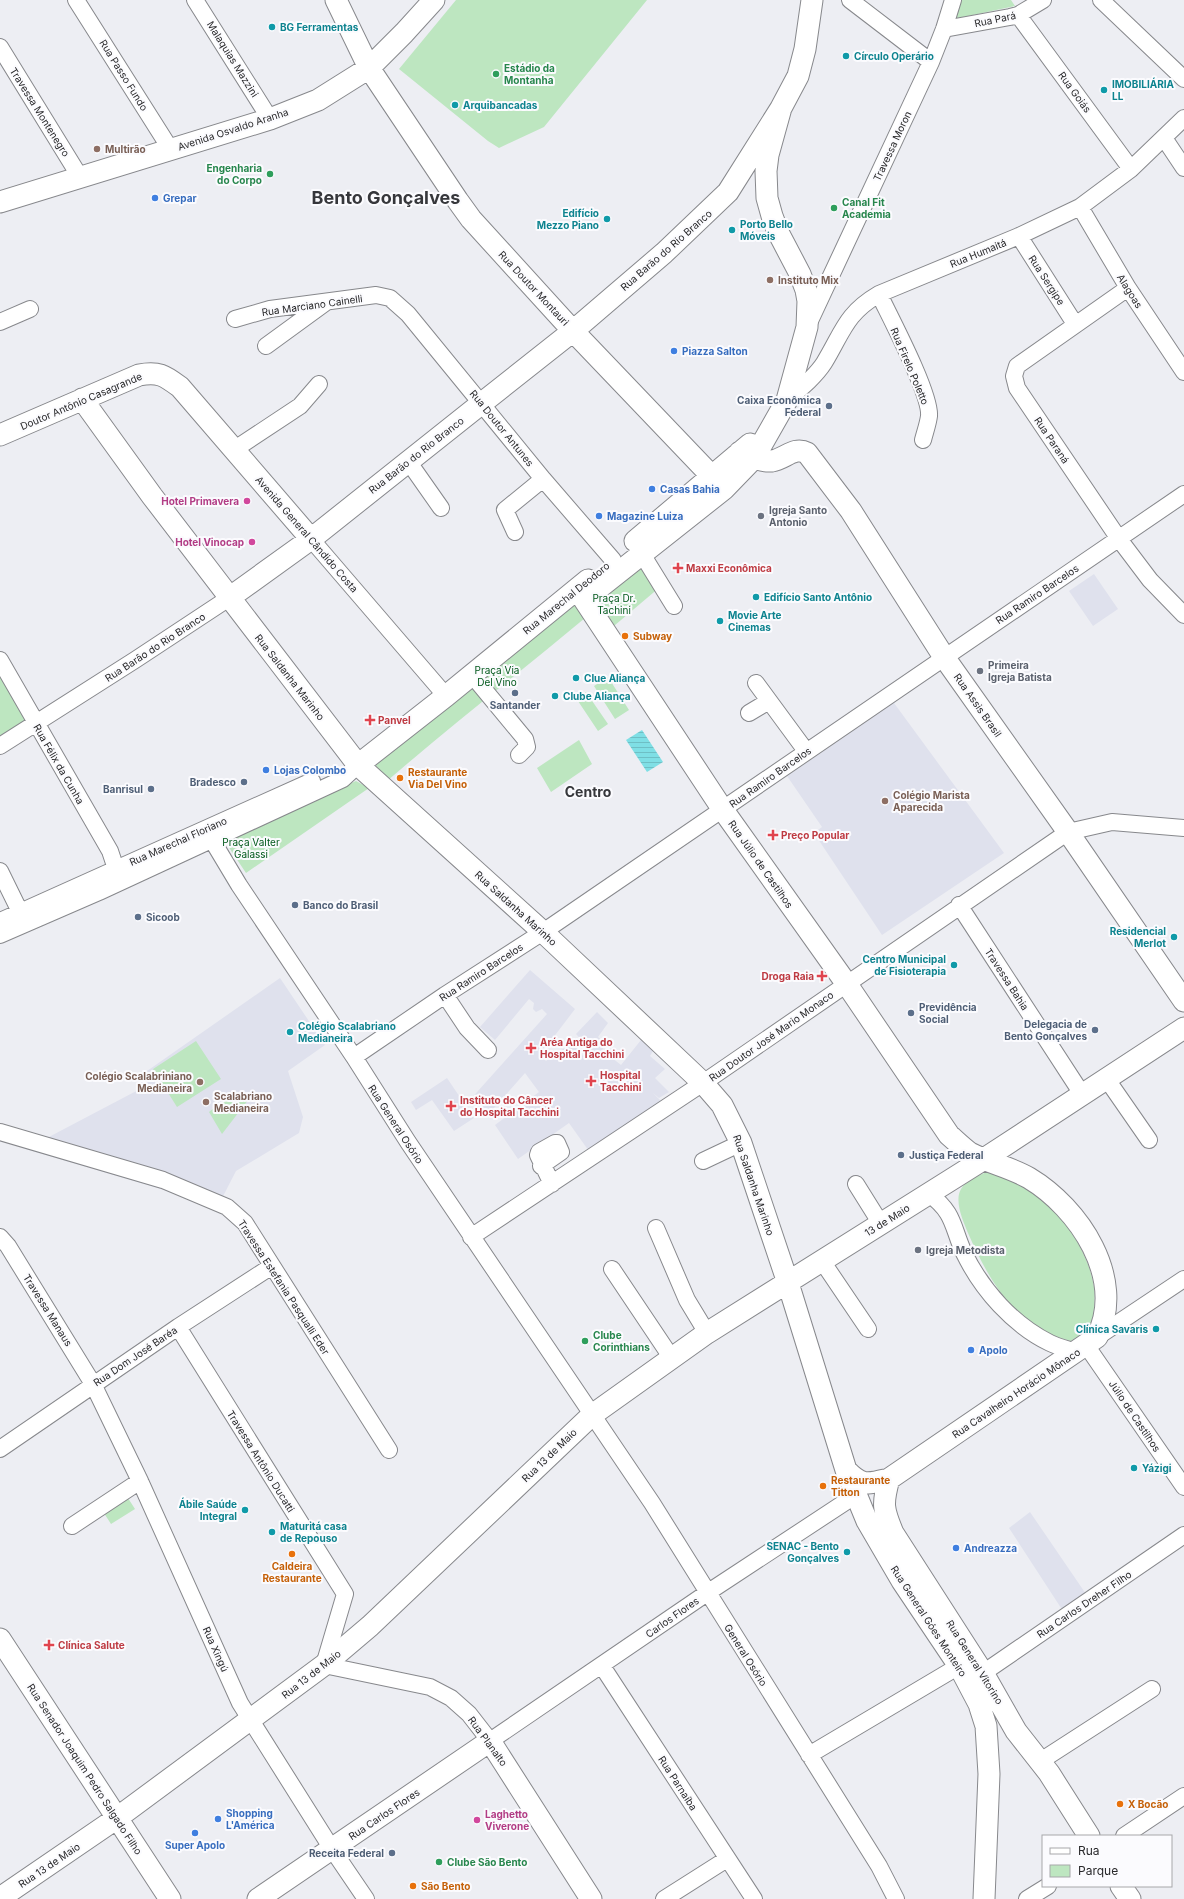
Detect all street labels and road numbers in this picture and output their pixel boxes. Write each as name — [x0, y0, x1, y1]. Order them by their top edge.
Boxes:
street label: Rua Pará — [973, 9, 1017, 29]
street label: Malaquias Mazzini — [205, 19, 261, 99]
street label: Rua Passo Fundo — [97, 37, 151, 113]
street label: Travessa Montenegro — [8, 65, 72, 159]
street label: Rua Goiás — [1056, 69, 1094, 115]
street label: Avenida Osvaldo Aranha — [176, 105, 290, 153]
street label: Travessa Moron — [871, 109, 914, 183]
street label: Rua Barão do Rio Branco — [618, 207, 714, 293]
street label: Rua Humaitá — [948, 236, 1008, 270]
street label: Rua Doutor Montauri — [496, 248, 572, 328]
street label: Rua Sergipe — [1026, 253, 1068, 307]
street label: Alagoas — [1115, 272, 1145, 310]
street label: Rua Marciano Cainelli — [261, 292, 363, 318]
street label: Rua Firelo Poletto — [888, 326, 932, 406]
street label: Doutor Antônio Casagrande — [18, 370, 144, 432]
street label: Rua Doutor Antunes — [468, 387, 536, 469]
street label: Rua Barão do Rio Branco — [366, 414, 466, 496]
street label: Rua Paraná — [1032, 414, 1072, 466]
street label: Avenida General Cândido Costa — [253, 474, 361, 594]
street label: Rua Marechal Deodoro — [520, 559, 612, 637]
street label: Rua Ramiro Barcelos — [993, 562, 1081, 626]
street label: Rua Barão do Rio Branco — [103, 610, 207, 684]
street label: Rua Saldanha Marinho — [253, 632, 327, 722]
street label: Rua Assis Brasil — [952, 671, 1004, 739]
street label: Rua Félix da Cunha — [31, 722, 87, 806]
street label: Rua Ramiro Barcelos — [727, 744, 813, 810]
street label: Rua Marechal Floriano — [127, 814, 229, 868]
street label: Rua Júlio de Castilhos — [726, 818, 796, 910]
street label: Rua Saldanha Marinho — [473, 868, 559, 948]
street label: Rua Ramiro Barcelos — [437, 940, 525, 1004]
street label: Travessa Bahia — [983, 946, 1031, 1012]
street label: Rua Doutor José Mario Monaco — [706, 988, 836, 1084]
street label: Rua General Osório — [366, 1082, 426, 1166]
street label: Rua Saldanha Marinho — [731, 1133, 777, 1237]
street label: 13 de Maio — [862, 1201, 912, 1239]
street label: Travessa Estefania Pasqualli Eder — [236, 1217, 332, 1357]
street label: Travessa Manaus — [21, 1272, 75, 1348]
street label: Rua Dom José Baréa — [91, 1323, 179, 1389]
street label: Rua Cavalheiro Horácio Mônaco — [950, 1346, 1082, 1440]
street label: Júlio de Castilhos — [1107, 1378, 1163, 1454]
street label: Travessa Antônio Ducatti — [225, 1408, 297, 1514]
street label: Rua 13 de Maio — [519, 1426, 579, 1484]
street label: Rua General Góes Monteiro — [889, 1563, 969, 1679]
street label: Rua Carlos Dreher Filho — [1034, 1568, 1134, 1640]
street label: Carlos Flores — [643, 1594, 701, 1640]
street label: Rua General Vitorino — [944, 1618, 1006, 1706]
street label: General Osório — [722, 1622, 770, 1688]
street label: Rua Xingú — [201, 1625, 231, 1673]
street label: Rua 13 de Maio — [279, 1647, 343, 1701]
street label: Rua Senador Joaquim Pedro Salgado Filho — [25, 1681, 145, 1857]
street label: Rua Planalto — [466, 1714, 510, 1768]
street label: Rua Parnaíba — [656, 1754, 700, 1812]
street label: Rua Carlos Flores — [346, 1786, 422, 1842]
street label: Rua 13 de Maio — [16, 1840, 82, 1890]

